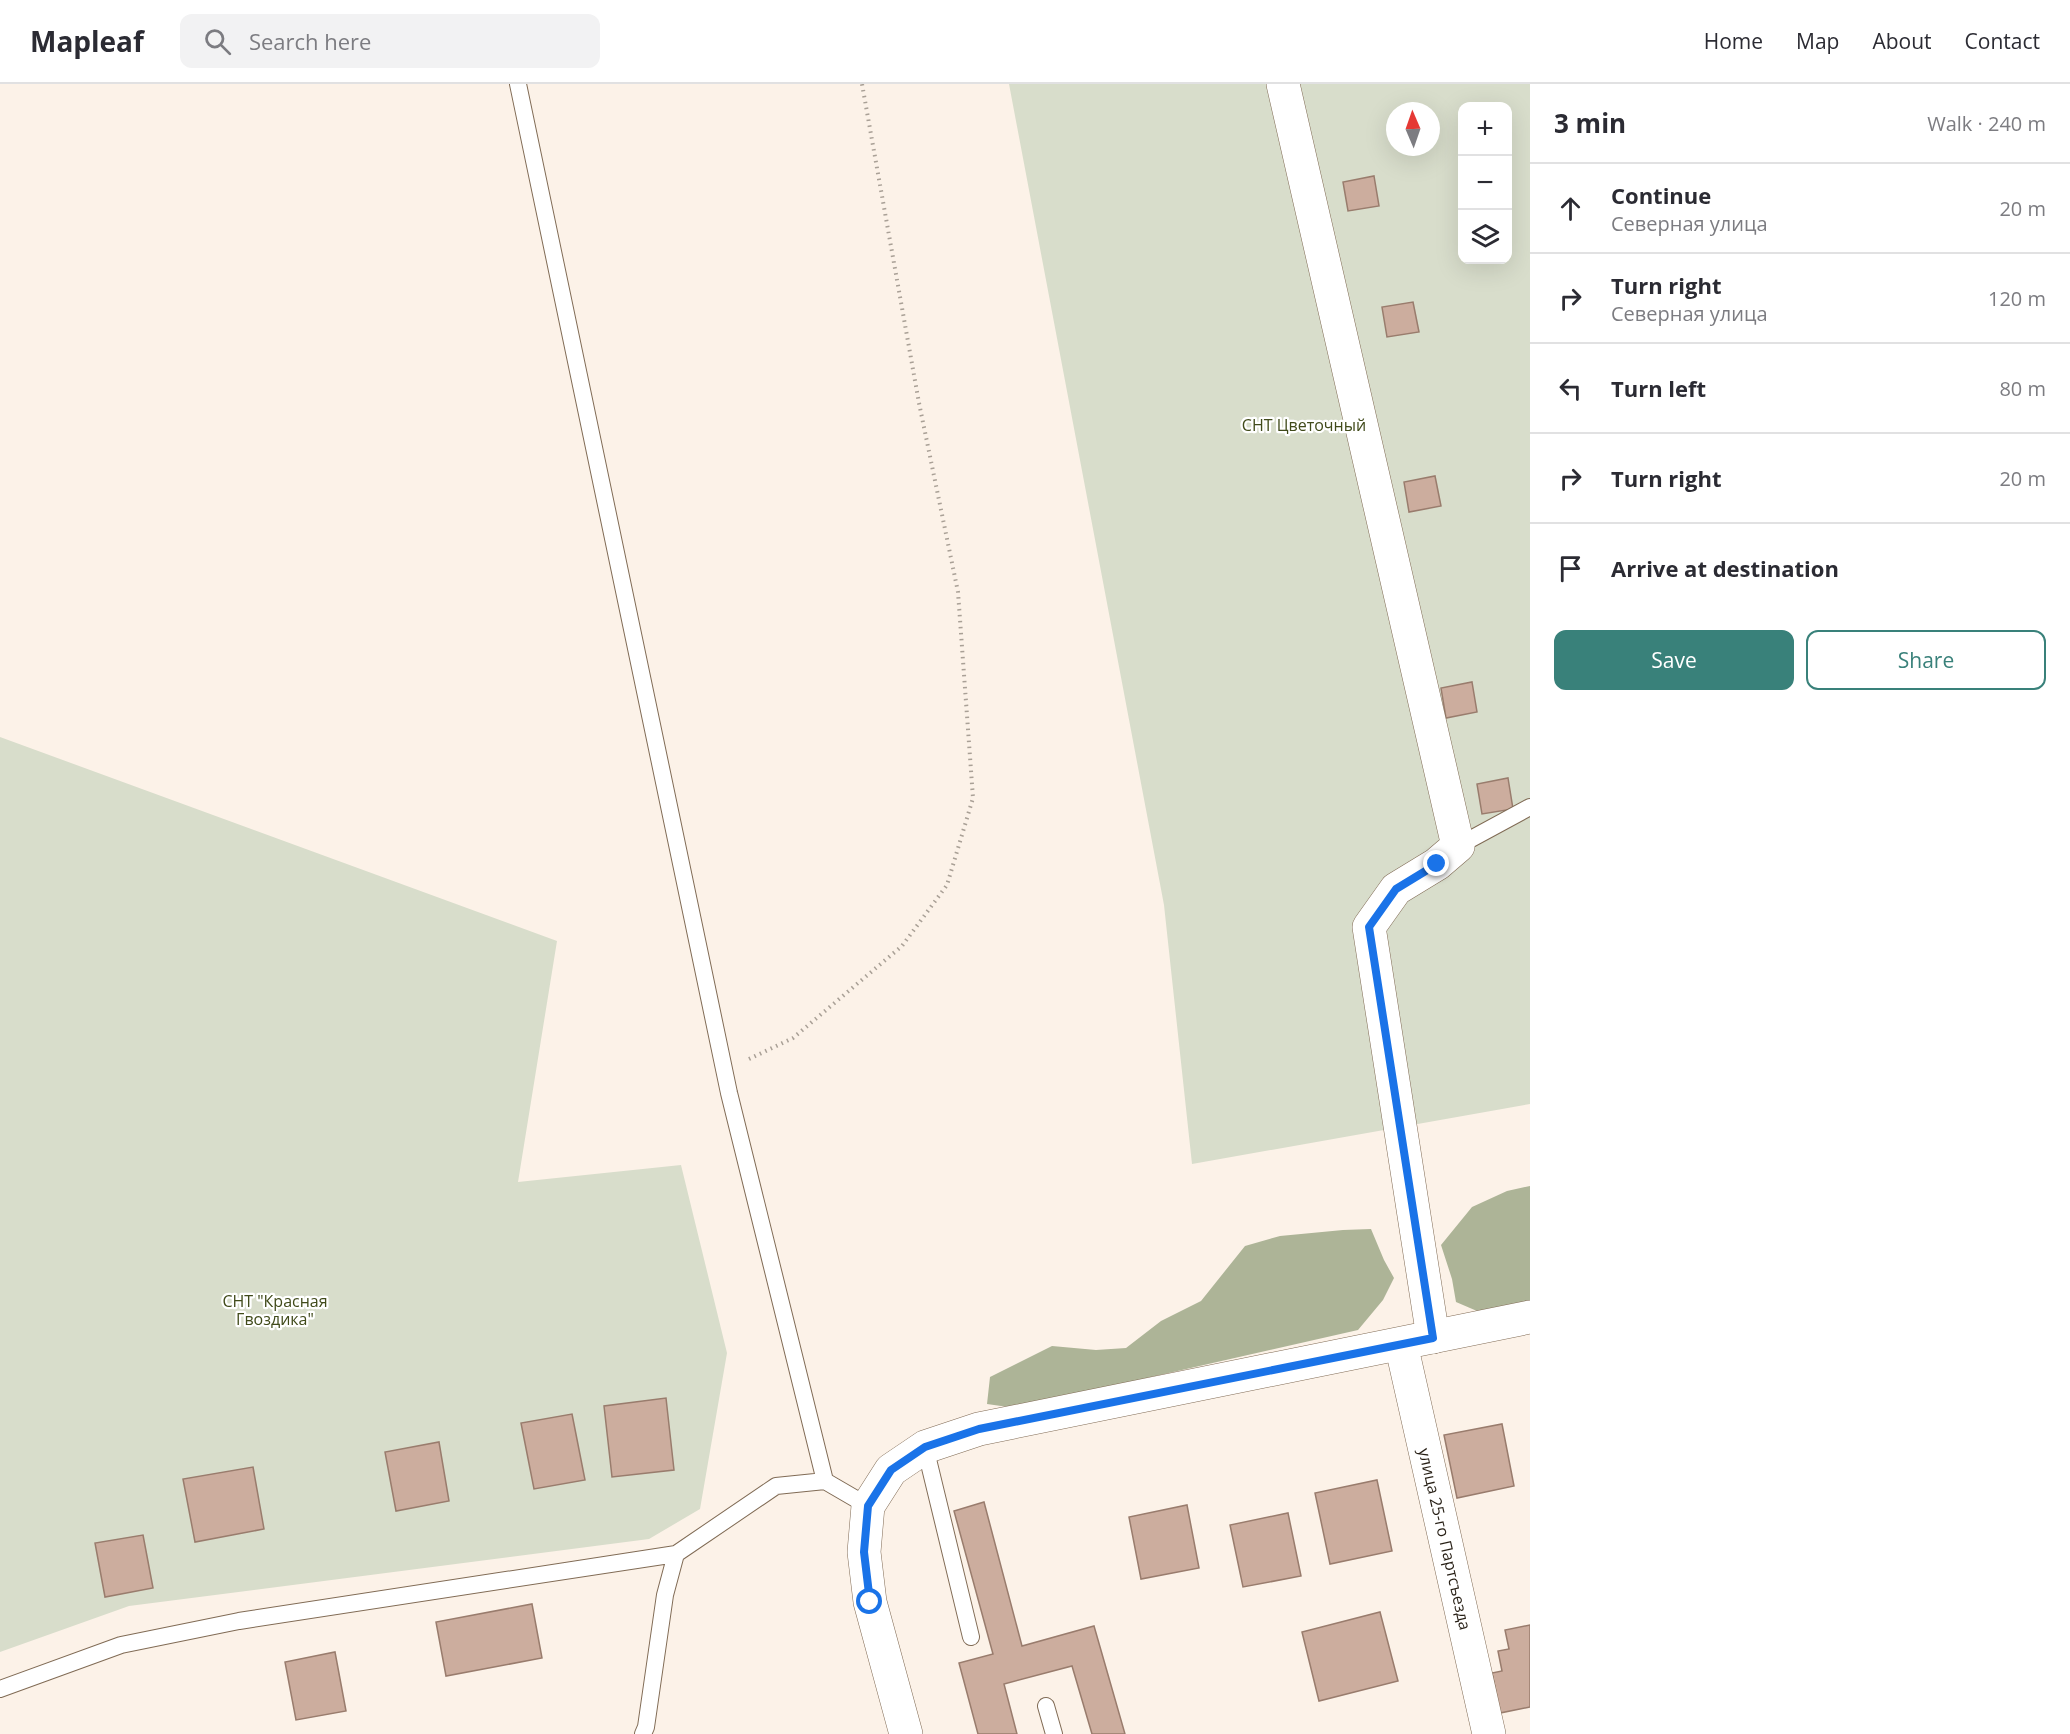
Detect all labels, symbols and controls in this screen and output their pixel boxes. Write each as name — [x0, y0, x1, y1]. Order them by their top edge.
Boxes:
search box — [180, 14, 600, 68]
text: Mapleaf — [30, 22, 144, 60]
icon: search — [201, 25, 234, 58]
text: Search here — [249, 26, 371, 56]
text: Home — [1704, 27, 1763, 55]
text: Map — [1796, 27, 1839, 55]
text: About — [1872, 27, 1932, 55]
text: Contact — [1965, 27, 2040, 55]
north arrow — [1386, 102, 1440, 156]
map controls — [1458, 102, 1512, 264]
button: + — [1458, 102, 1512, 156]
text: 3 min — [1554, 105, 1626, 141]
text: Walk · 240 m — [1927, 110, 2046, 137]
button: − — [1458, 156, 1512, 210]
text: Continue — [1611, 180, 1711, 210]
icon: ahead — [1554, 192, 1587, 225]
text: 20 m — [1999, 195, 2046, 222]
button: layers — [1458, 210, 1512, 264]
text: Северная улица — [1611, 210, 1768, 237]
text: Turn right — [1611, 270, 1722, 300]
icon: right — [1554, 282, 1587, 315]
text: 120 m — [1988, 285, 2046, 312]
text: Северная улица — [1611, 300, 1768, 327]
icon: left — [1554, 372, 1587, 405]
text: Turn left — [1611, 373, 1706, 403]
text: 80 m — [1999, 375, 2046, 402]
park label: СНТ Цветочный — [1242, 414, 1366, 436]
icon: right — [1554, 462, 1587, 495]
text: Turn right — [1611, 463, 1722, 493]
text: 20 m — [1999, 465, 2046, 492]
icon: arrive — [1554, 552, 1587, 585]
text: Arrive at destination — [1611, 553, 1839, 583]
button: Save — [1554, 630, 1794, 690]
button: Share — [1806, 630, 2046, 690]
route end — [1423, 850, 1449, 876]
park label: СНТ "Красная Гвоздика" — [222, 1290, 328, 1330]
street label: улица 25-го Партсъезда — [1413, 1446, 1477, 1632]
route start — [856, 1588, 882, 1614]

